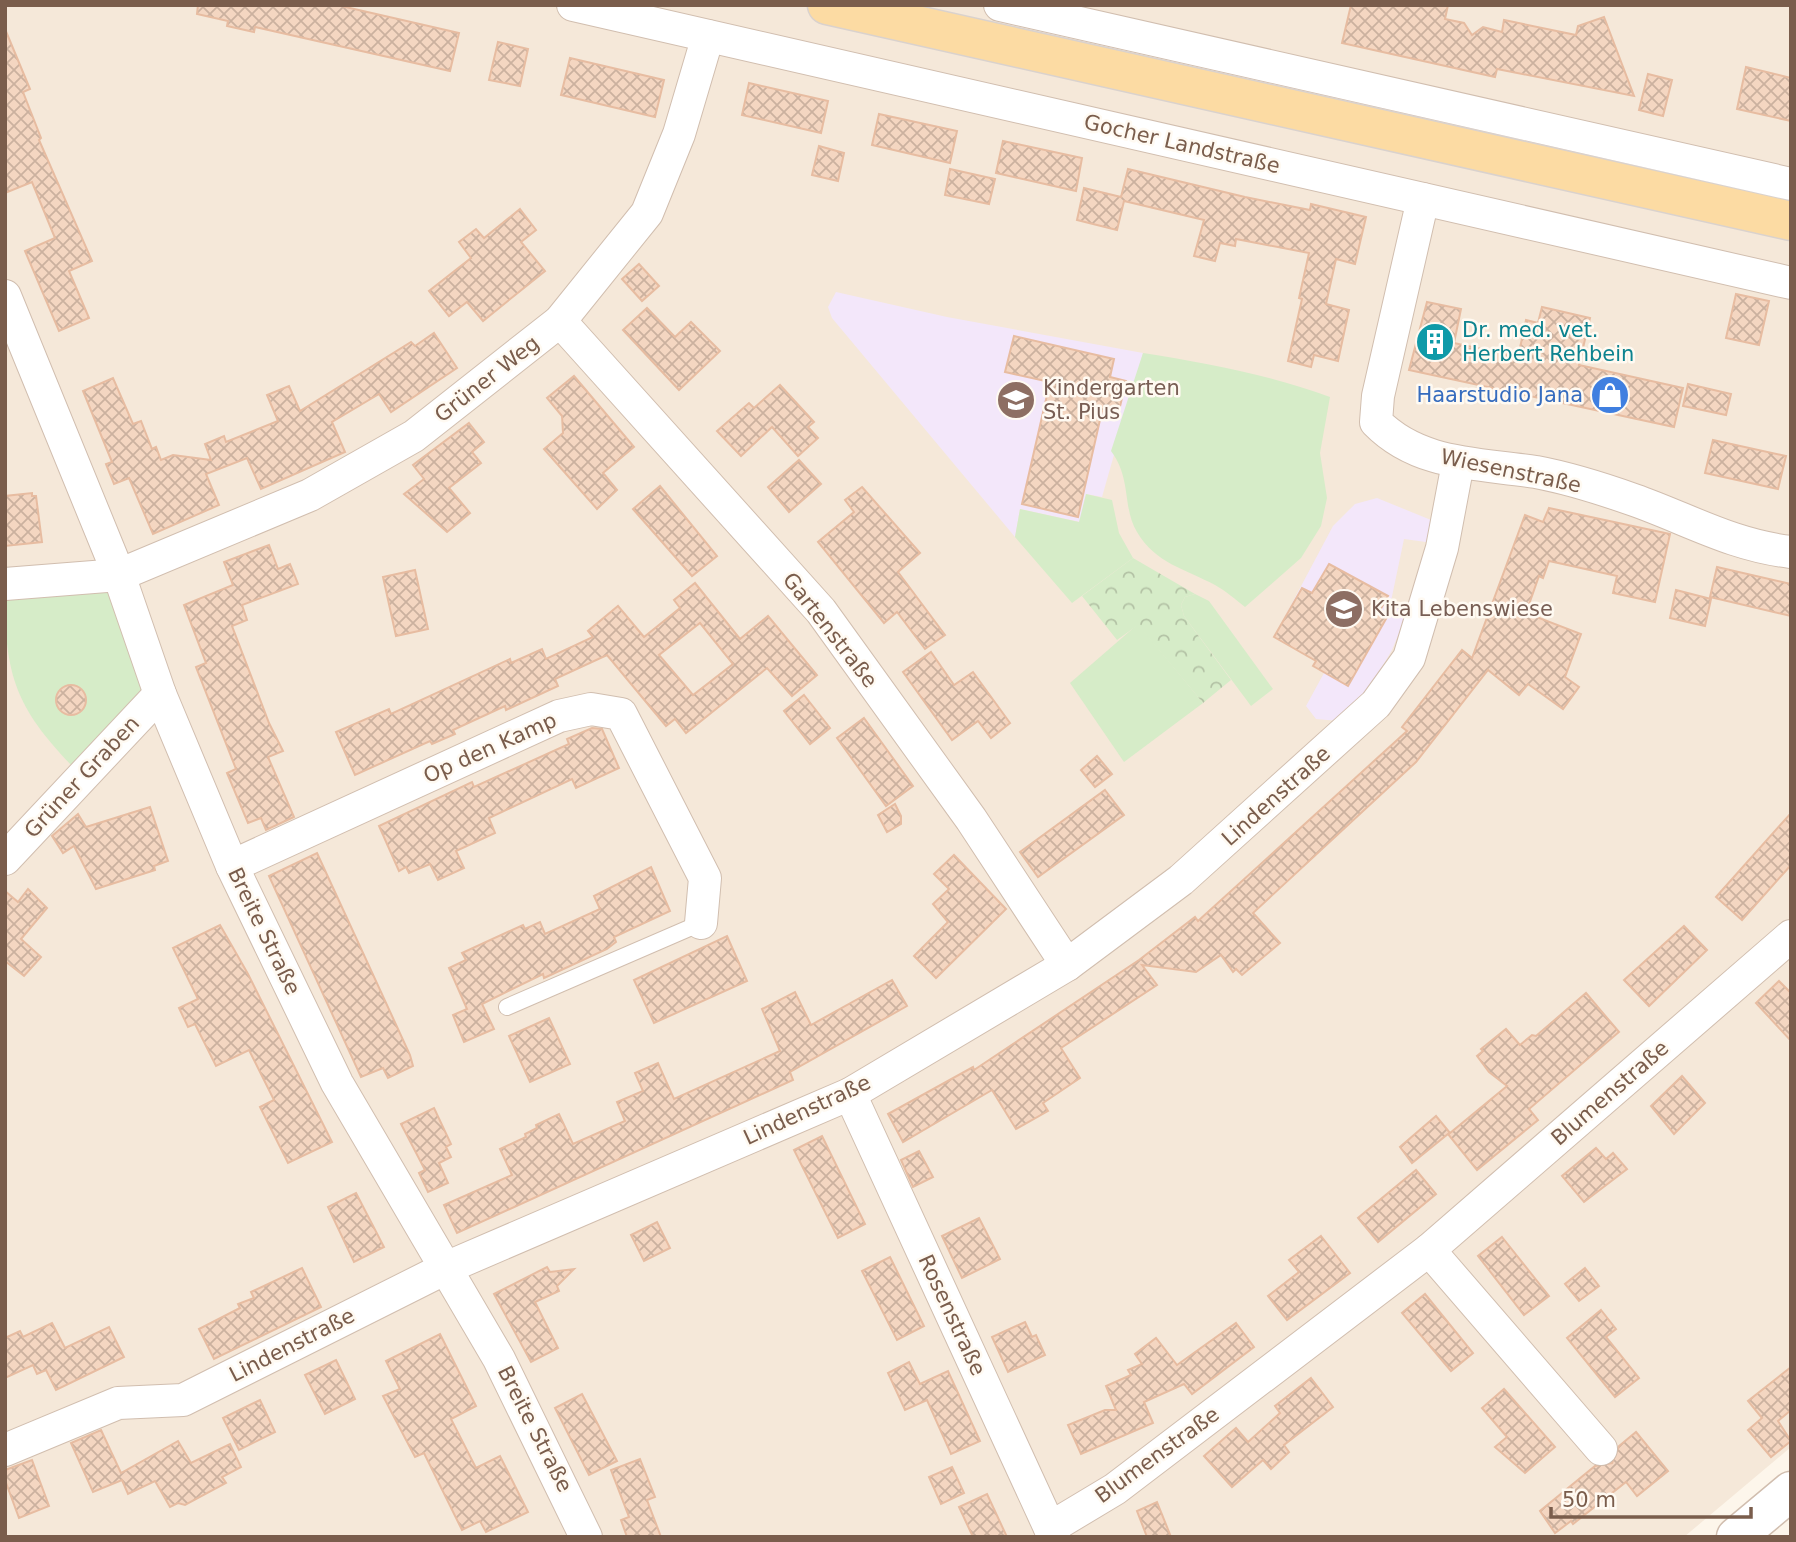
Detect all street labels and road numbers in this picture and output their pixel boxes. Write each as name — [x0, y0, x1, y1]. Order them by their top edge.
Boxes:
street label: Gocher Landstraße — [1082, 110, 1282, 178]
street label: Grüner Weg — [430, 331, 544, 427]
street label: Wiesenstraße — [1439, 444, 1583, 498]
street label: Gartenstraße — [778, 568, 882, 692]
street label: Op den Kamp — [420, 708, 560, 788]
street label: Grüner Graben — [20, 711, 144, 843]
street label: Lindenstraße — [1217, 741, 1335, 851]
street label: Breite Straße — [223, 864, 305, 998]
street label: Blumenstraße — [1547, 1036, 1673, 1150]
street label: Lindenstraße — [740, 1070, 874, 1150]
street label: Rosenstraße — [914, 1251, 990, 1379]
street label: Lindenstraße — [225, 1303, 359, 1387]
street label: Breite Straße — [493, 1362, 577, 1496]
street label: Blumenstraße — [1090, 1402, 1224, 1508]

